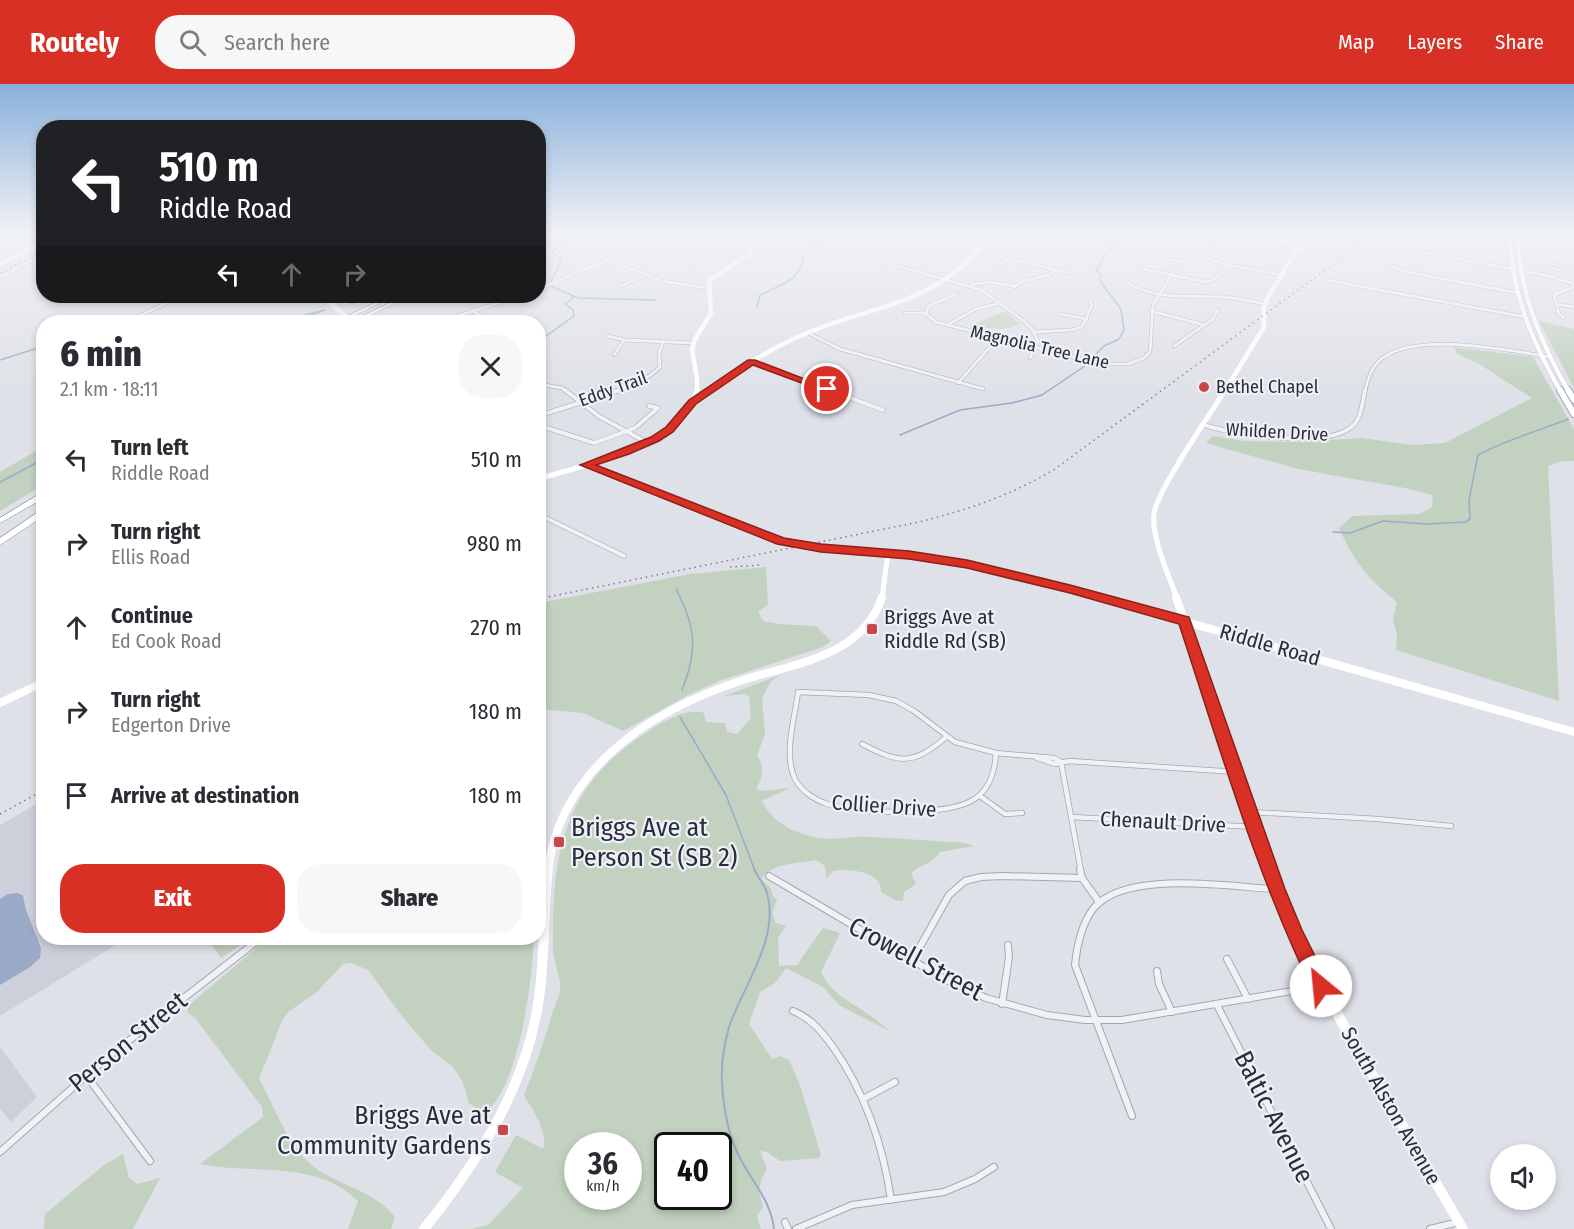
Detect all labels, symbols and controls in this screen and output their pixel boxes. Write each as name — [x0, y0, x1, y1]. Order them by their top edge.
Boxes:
search box — [155, 15, 575, 69]
text: Routely — [30, 26, 119, 59]
icon: search — [176, 26, 209, 59]
text: Search here — [224, 29, 330, 56]
text: Map — [1338, 29, 1374, 55]
text: Layers — [1407, 29, 1462, 55]
text: Share — [1495, 29, 1544, 55]
text: 510 m — [159, 142, 259, 192]
icon: left — [60, 144, 138, 222]
text: Riddle Road — [159, 193, 292, 225]
icon: left — [212, 258, 245, 291]
icon: ahead — [275, 258, 308, 291]
icon: right — [338, 258, 371, 291]
street label: Magnolia Tree Lane — [968, 320, 1112, 374]
text: 6 min — [60, 332, 142, 376]
button: close — [459, 335, 522, 398]
pin — [801, 363, 852, 414]
street label: Eddy Trail — [576, 366, 650, 412]
icon: arrive — [810, 372, 843, 405]
place label: Bethel Chapel — [1216, 376, 1319, 398]
text: 2.1 km · 18:11 — [60, 377, 158, 401]
marker: Bethel Chapel — [1197, 380, 1211, 394]
street label: Whilden Drive — [1225, 418, 1329, 446]
text: Turn left — [111, 434, 189, 461]
icon: left — [60, 443, 93, 476]
text: 510 m — [471, 446, 522, 473]
text: Riddle Road — [111, 461, 210, 485]
text: Turn right — [111, 518, 200, 545]
icon: right — [60, 527, 93, 560]
text: 980 m — [467, 530, 522, 557]
text: Ellis Road — [111, 545, 191, 569]
text: Continue — [111, 602, 193, 629]
place label: Briggs Ave at Riddle Rd (SB) — [884, 604, 1006, 654]
icon: ahead — [60, 611, 93, 644]
text: 270 m — [470, 614, 522, 641]
street label: Riddle Road — [1217, 618, 1323, 672]
marker: Briggs Ave at Riddle Rd (SB) — [865, 622, 879, 636]
text: Ed Cook Road — [111, 629, 222, 653]
text: Turn right — [111, 686, 200, 713]
icon: right — [60, 695, 93, 728]
text: 180 m — [469, 698, 522, 725]
text: Edgerton Drive — [111, 713, 231, 737]
icon: arrive — [60, 779, 93, 812]
text: Arrive at destination — [111, 782, 299, 809]
text: 180 m — [469, 782, 522, 809]
street label: Collier Drive — [831, 789, 937, 823]
street label: Chenault Drive — [1099, 806, 1227, 838]
place label: Briggs Ave at Person St (SB 2) — [571, 812, 738, 873]
marker: Briggs Ave at Person St (SB 2) — [552, 835, 566, 849]
button: Exit — [60, 864, 285, 933]
button: Share — [297, 864, 522, 933]
street label: Crowell Street — [843, 910, 989, 1008]
position arrow — [1289, 954, 1353, 1018]
street label: Person Street — [63, 985, 194, 1099]
street label: South Alston Avenue — [1335, 1023, 1447, 1189]
street label: Baltic Avenue — [1228, 1046, 1320, 1188]
place label: Briggs Ave at Community Gardens — [277, 1100, 491, 1161]
marker: Briggs Ave at Community Gardens — [496, 1123, 510, 1137]
speed limit sign: 40 — [654, 1132, 732, 1210]
map controls — [1490, 1144, 1556, 1210]
button: sound — [1490, 1144, 1556, 1210]
text: 36 — [588, 1146, 618, 1182]
text: km/h — [586, 1177, 620, 1195]

